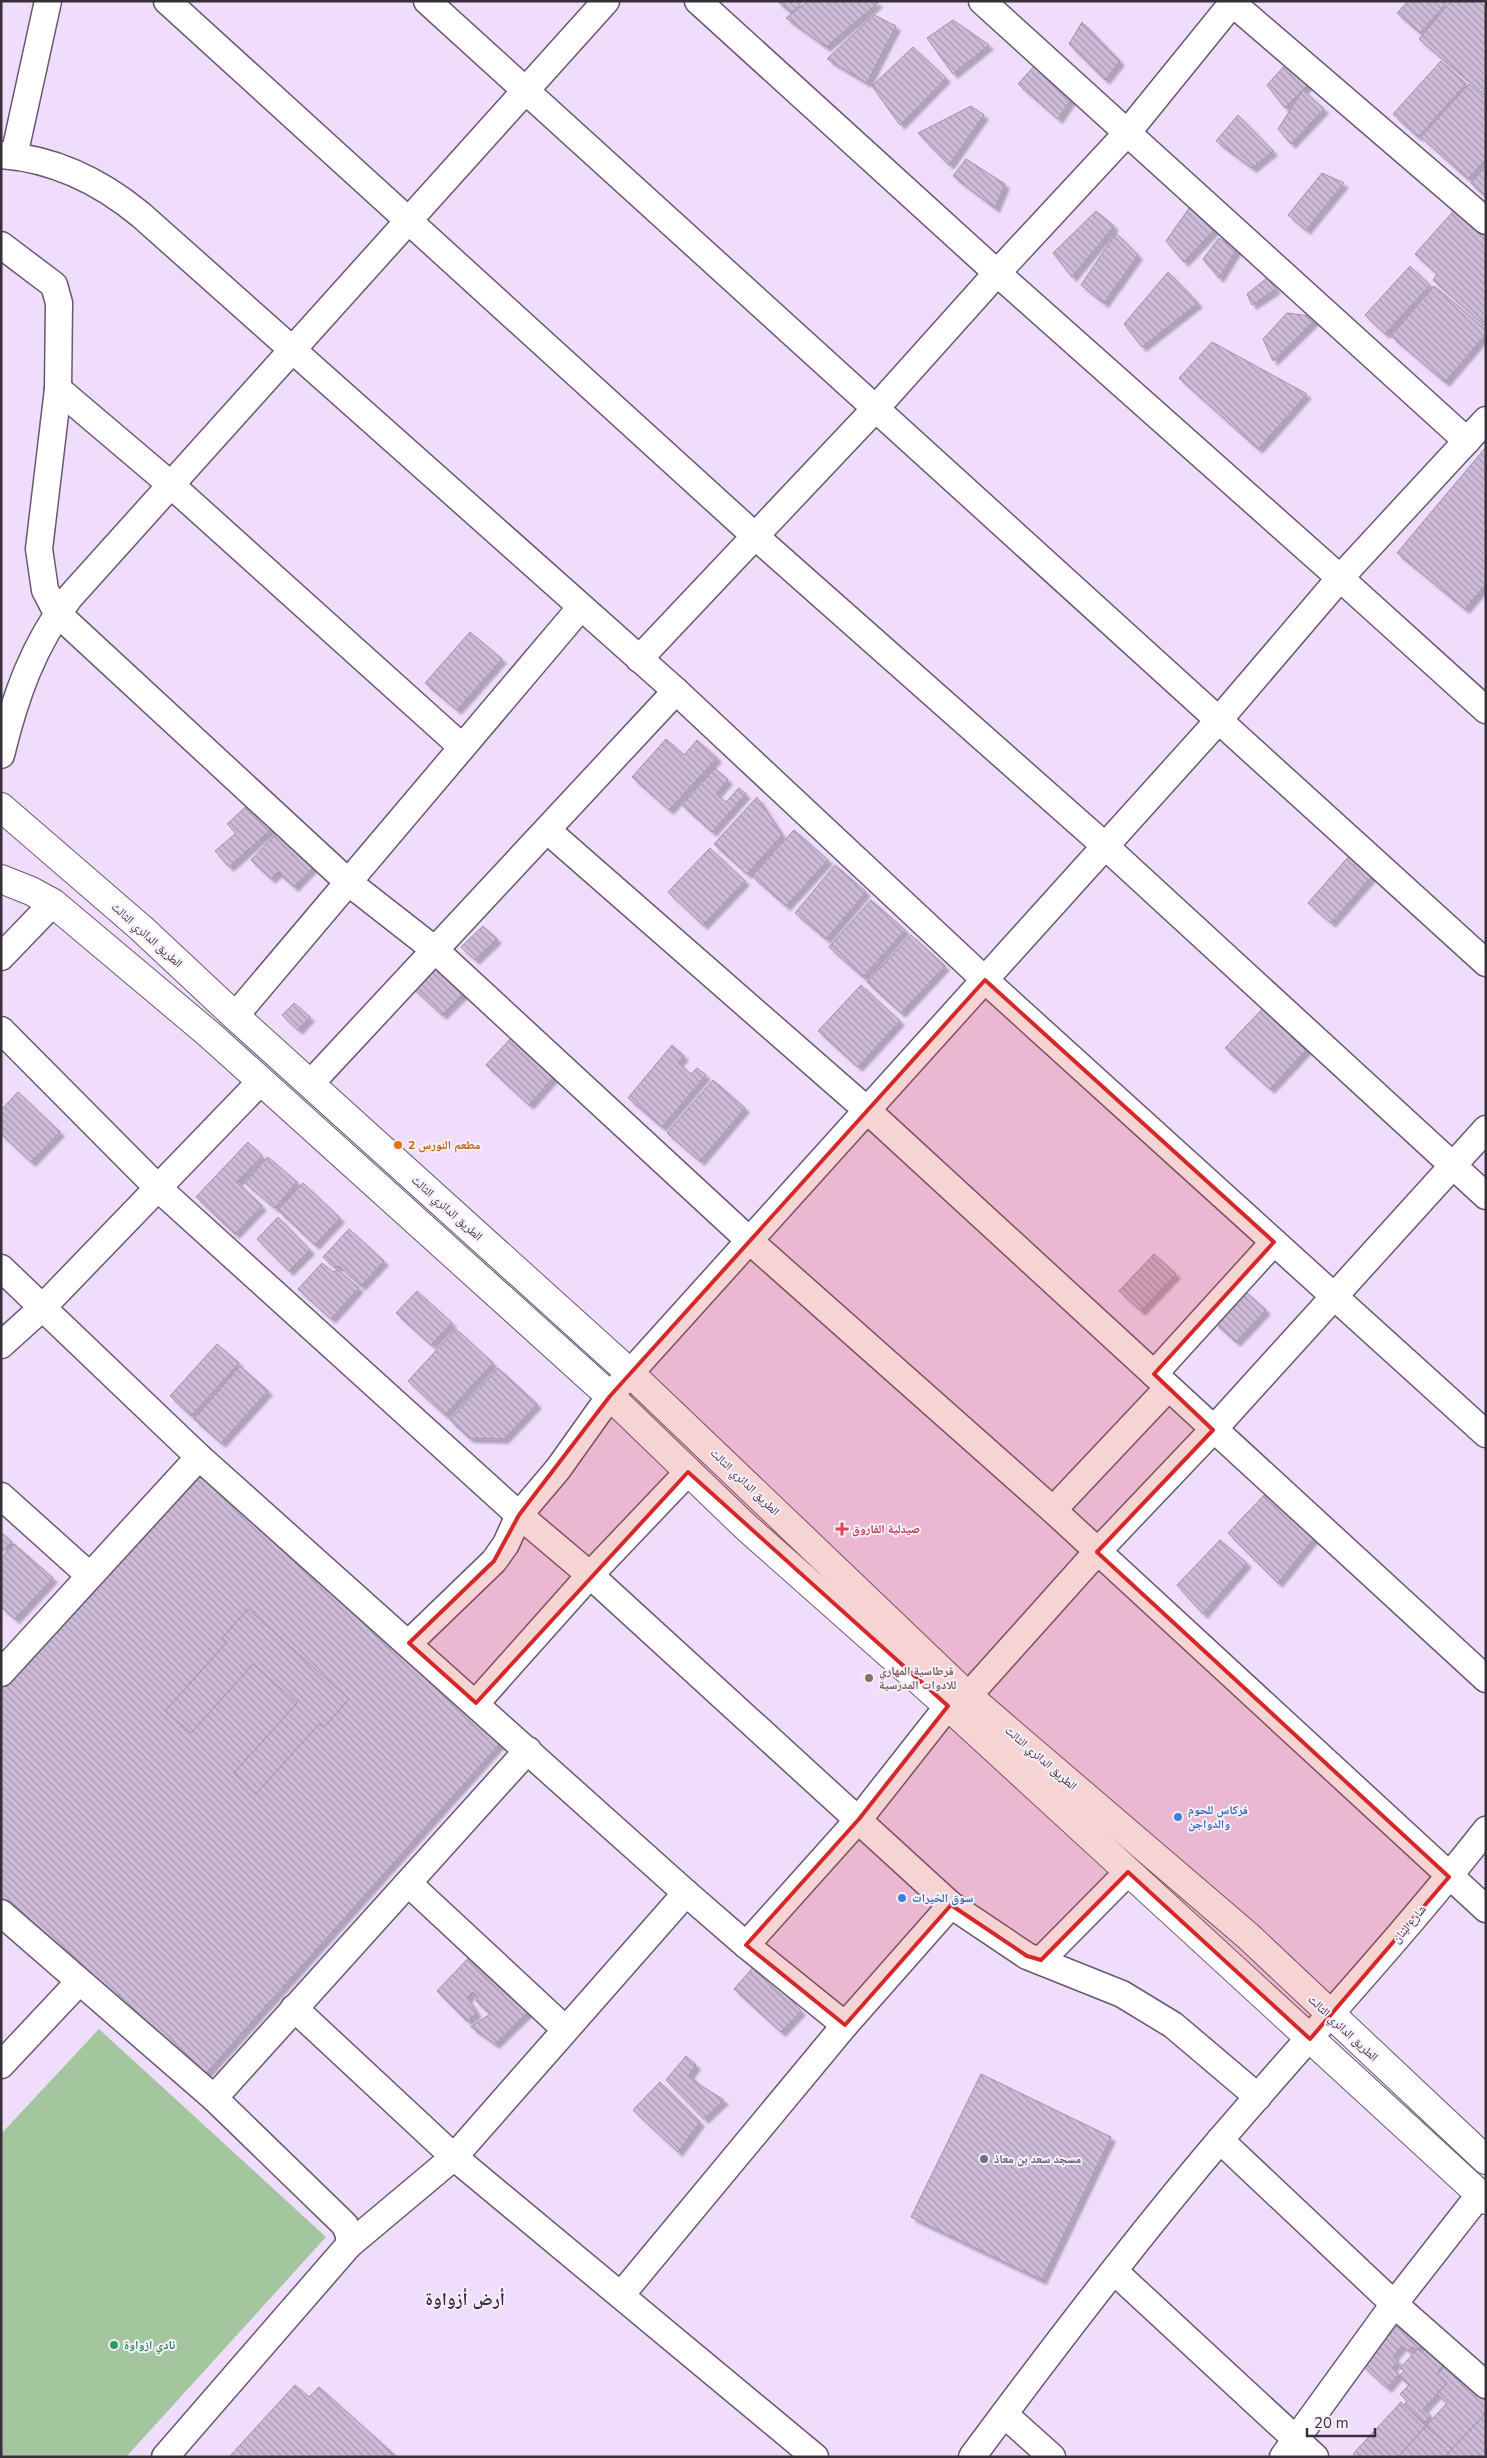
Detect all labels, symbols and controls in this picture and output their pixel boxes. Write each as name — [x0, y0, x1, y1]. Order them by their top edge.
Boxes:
street label: الطريق الدائري الثالث — [107, 899, 186, 973]
place label: مطعم النورس 2 — [408, 1137, 481, 1153]
marker: مطعم النورس 2 — [392, 1139, 404, 1151]
street label: الطريق الدائري الثالث — [407, 1172, 486, 1246]
street label: الطريق الدائري الثالث — [706, 1445, 783, 1521]
place label: صيدلية الفاروق — [852, 1521, 920, 1537]
marker: صيدلية الفاروق — [836, 1523, 848, 1535]
place label: قرطاسية المهاري للادوات المدرسية — [879, 1663, 956, 1693]
marker: قرطاسية المهاري للادوات المدرسية — [863, 1672, 875, 1684]
street label: الطريق الدائري الثالث — [1000, 1722, 1080, 1795]
place label: فركاس للحوم والدواجن — [1188, 1802, 1248, 1832]
marker: فركاس للحوم والدواجن — [1172, 1811, 1184, 1823]
place label: سوق الخيرات — [912, 1890, 973, 1906]
marker: سوق الخيرات — [896, 1892, 908, 1904]
street label: شارع لبنان — [1388, 1901, 1430, 1947]
street label: الطريق الدائري الثالث — [1303, 1991, 1382, 2066]
place label: مسجد سعد بن معاذ — [994, 2151, 1082, 2167]
marker: مسجد سعد بن معاذ — [978, 2153, 990, 2165]
district label: أرض أزواوة — [425, 2287, 505, 2311]
place label: نادي ازواوة — [124, 2337, 175, 2355]
marker: نادي ازواوة — [108, 2339, 120, 2351]
scale bar — [1307, 2406, 1374, 2438]
text: 20 m — [1314, 2413, 1349, 2433]

